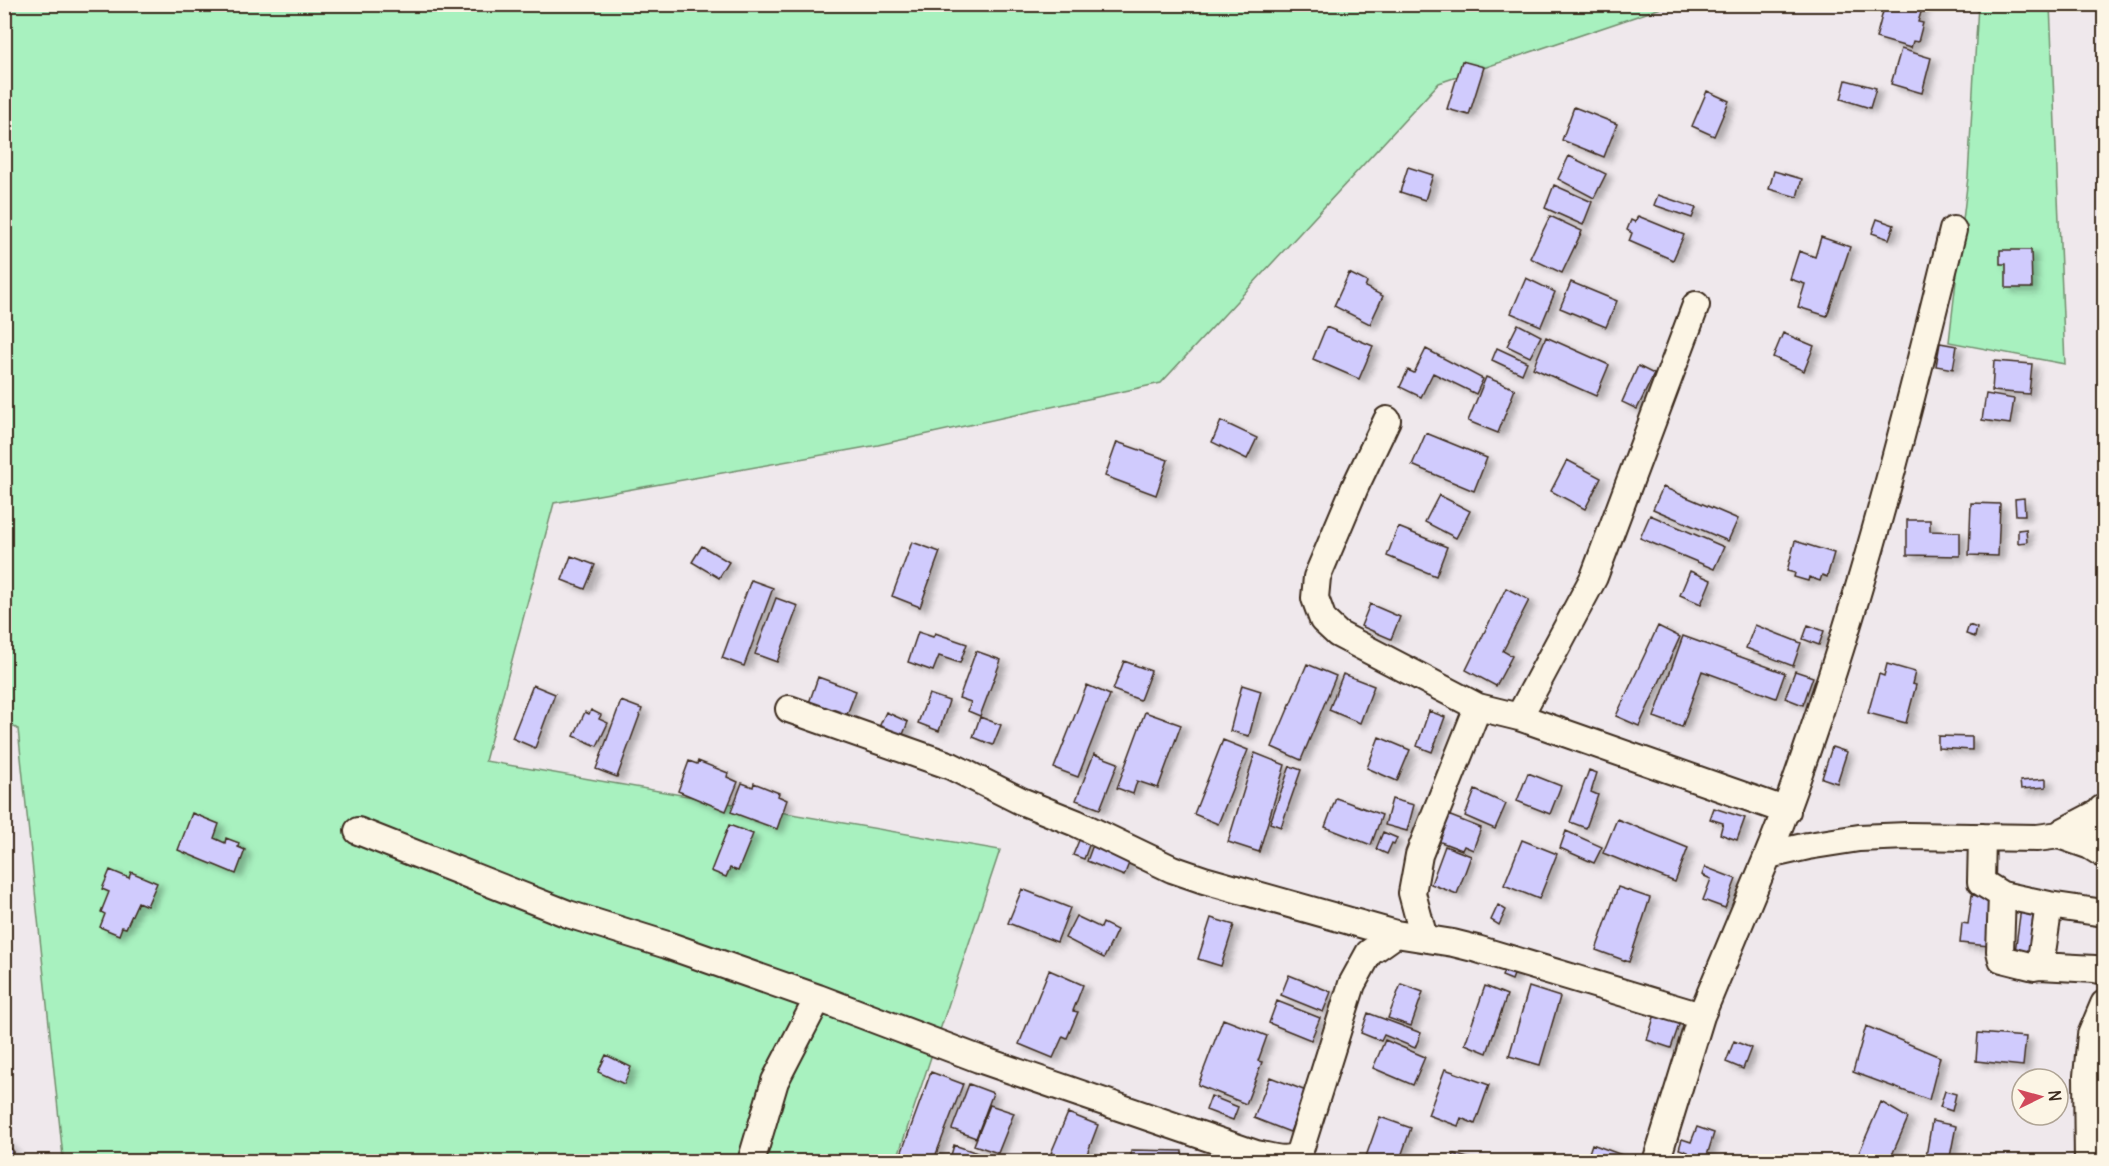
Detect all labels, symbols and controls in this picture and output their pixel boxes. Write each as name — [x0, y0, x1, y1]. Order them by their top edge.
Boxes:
north arrow — [2010, 1067, 2070, 1127]
text: N — [2044, 1089, 2065, 1102]

